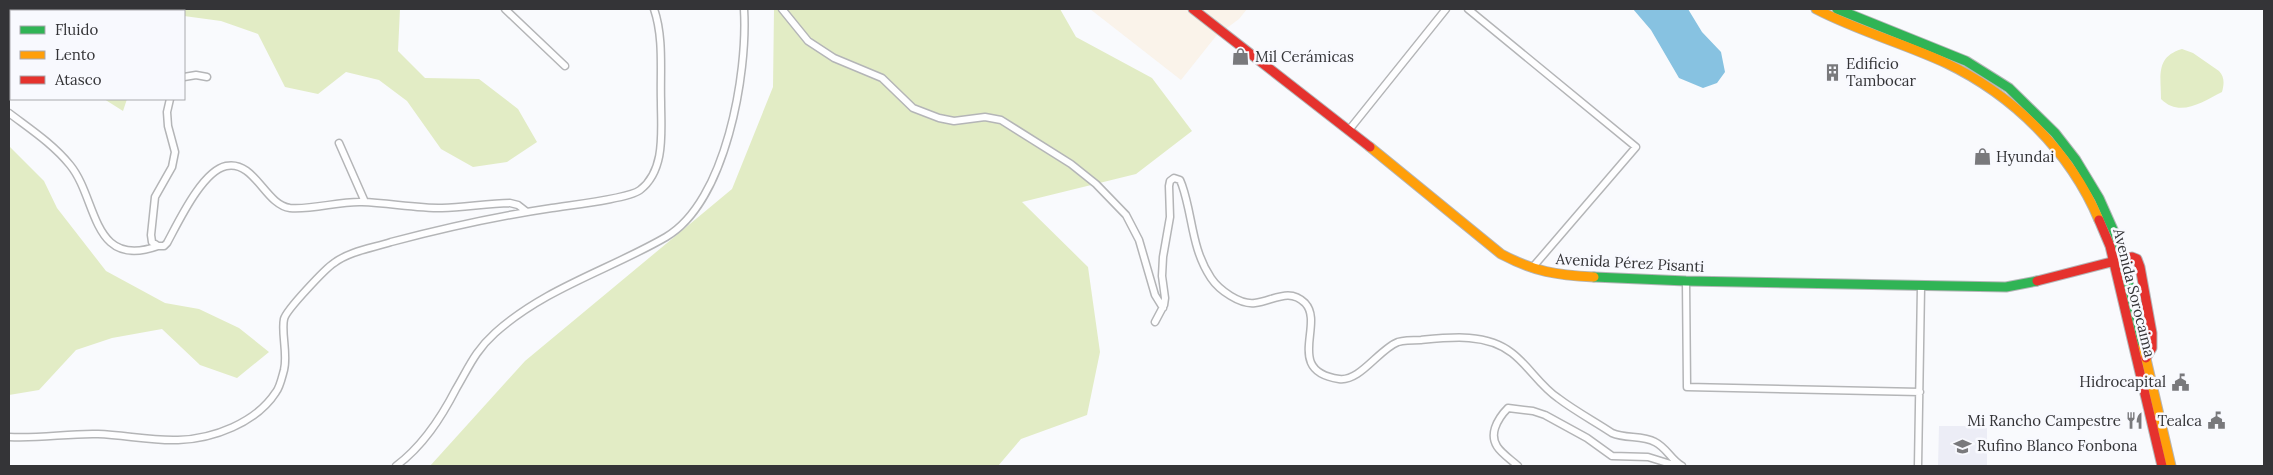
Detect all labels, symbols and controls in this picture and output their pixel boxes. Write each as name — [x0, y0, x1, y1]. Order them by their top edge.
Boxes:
legend — [10, 10, 185, 100]
text: Fluido — [55, 20, 98, 39]
text: Lento — [55, 45, 96, 64]
shop icon: Mil Cerámicas — [1231, 47, 1251, 67]
place label: Mil Cerámicas — [1255, 47, 1354, 66]
place label: Edificio Tambocar — [1846, 54, 1917, 90]
building icon: Edificio Tambocar — [1822, 63, 1842, 83]
text: Atasco — [54, 70, 102, 89]
shop icon: Hyundai — [1972, 147, 1992, 167]
place label: Hyundai — [1996, 147, 2054, 166]
street label: Avenida Sorocaima — [2109, 225, 2160, 360]
street label: Avenida Pérez Pisanti — [1554, 249, 1705, 276]
place label: Hidrocapital — [2079, 372, 2166, 391]
public building icon: Hidrocapital — [2170, 372, 2190, 392]
place label: Mi Rancho Campestre — [1967, 411, 2121, 430]
restaurant icon: Mi Rancho Campestre — [2125, 411, 2145, 431]
place label: Tealca — [2158, 411, 2202, 430]
public building icon: Tealca — [2206, 411, 2226, 431]
school or university icon: Rufino Blanco Fonbona — [1953, 436, 1973, 456]
place label: Rufino Blanco Fonbona — [1977, 436, 2138, 455]

